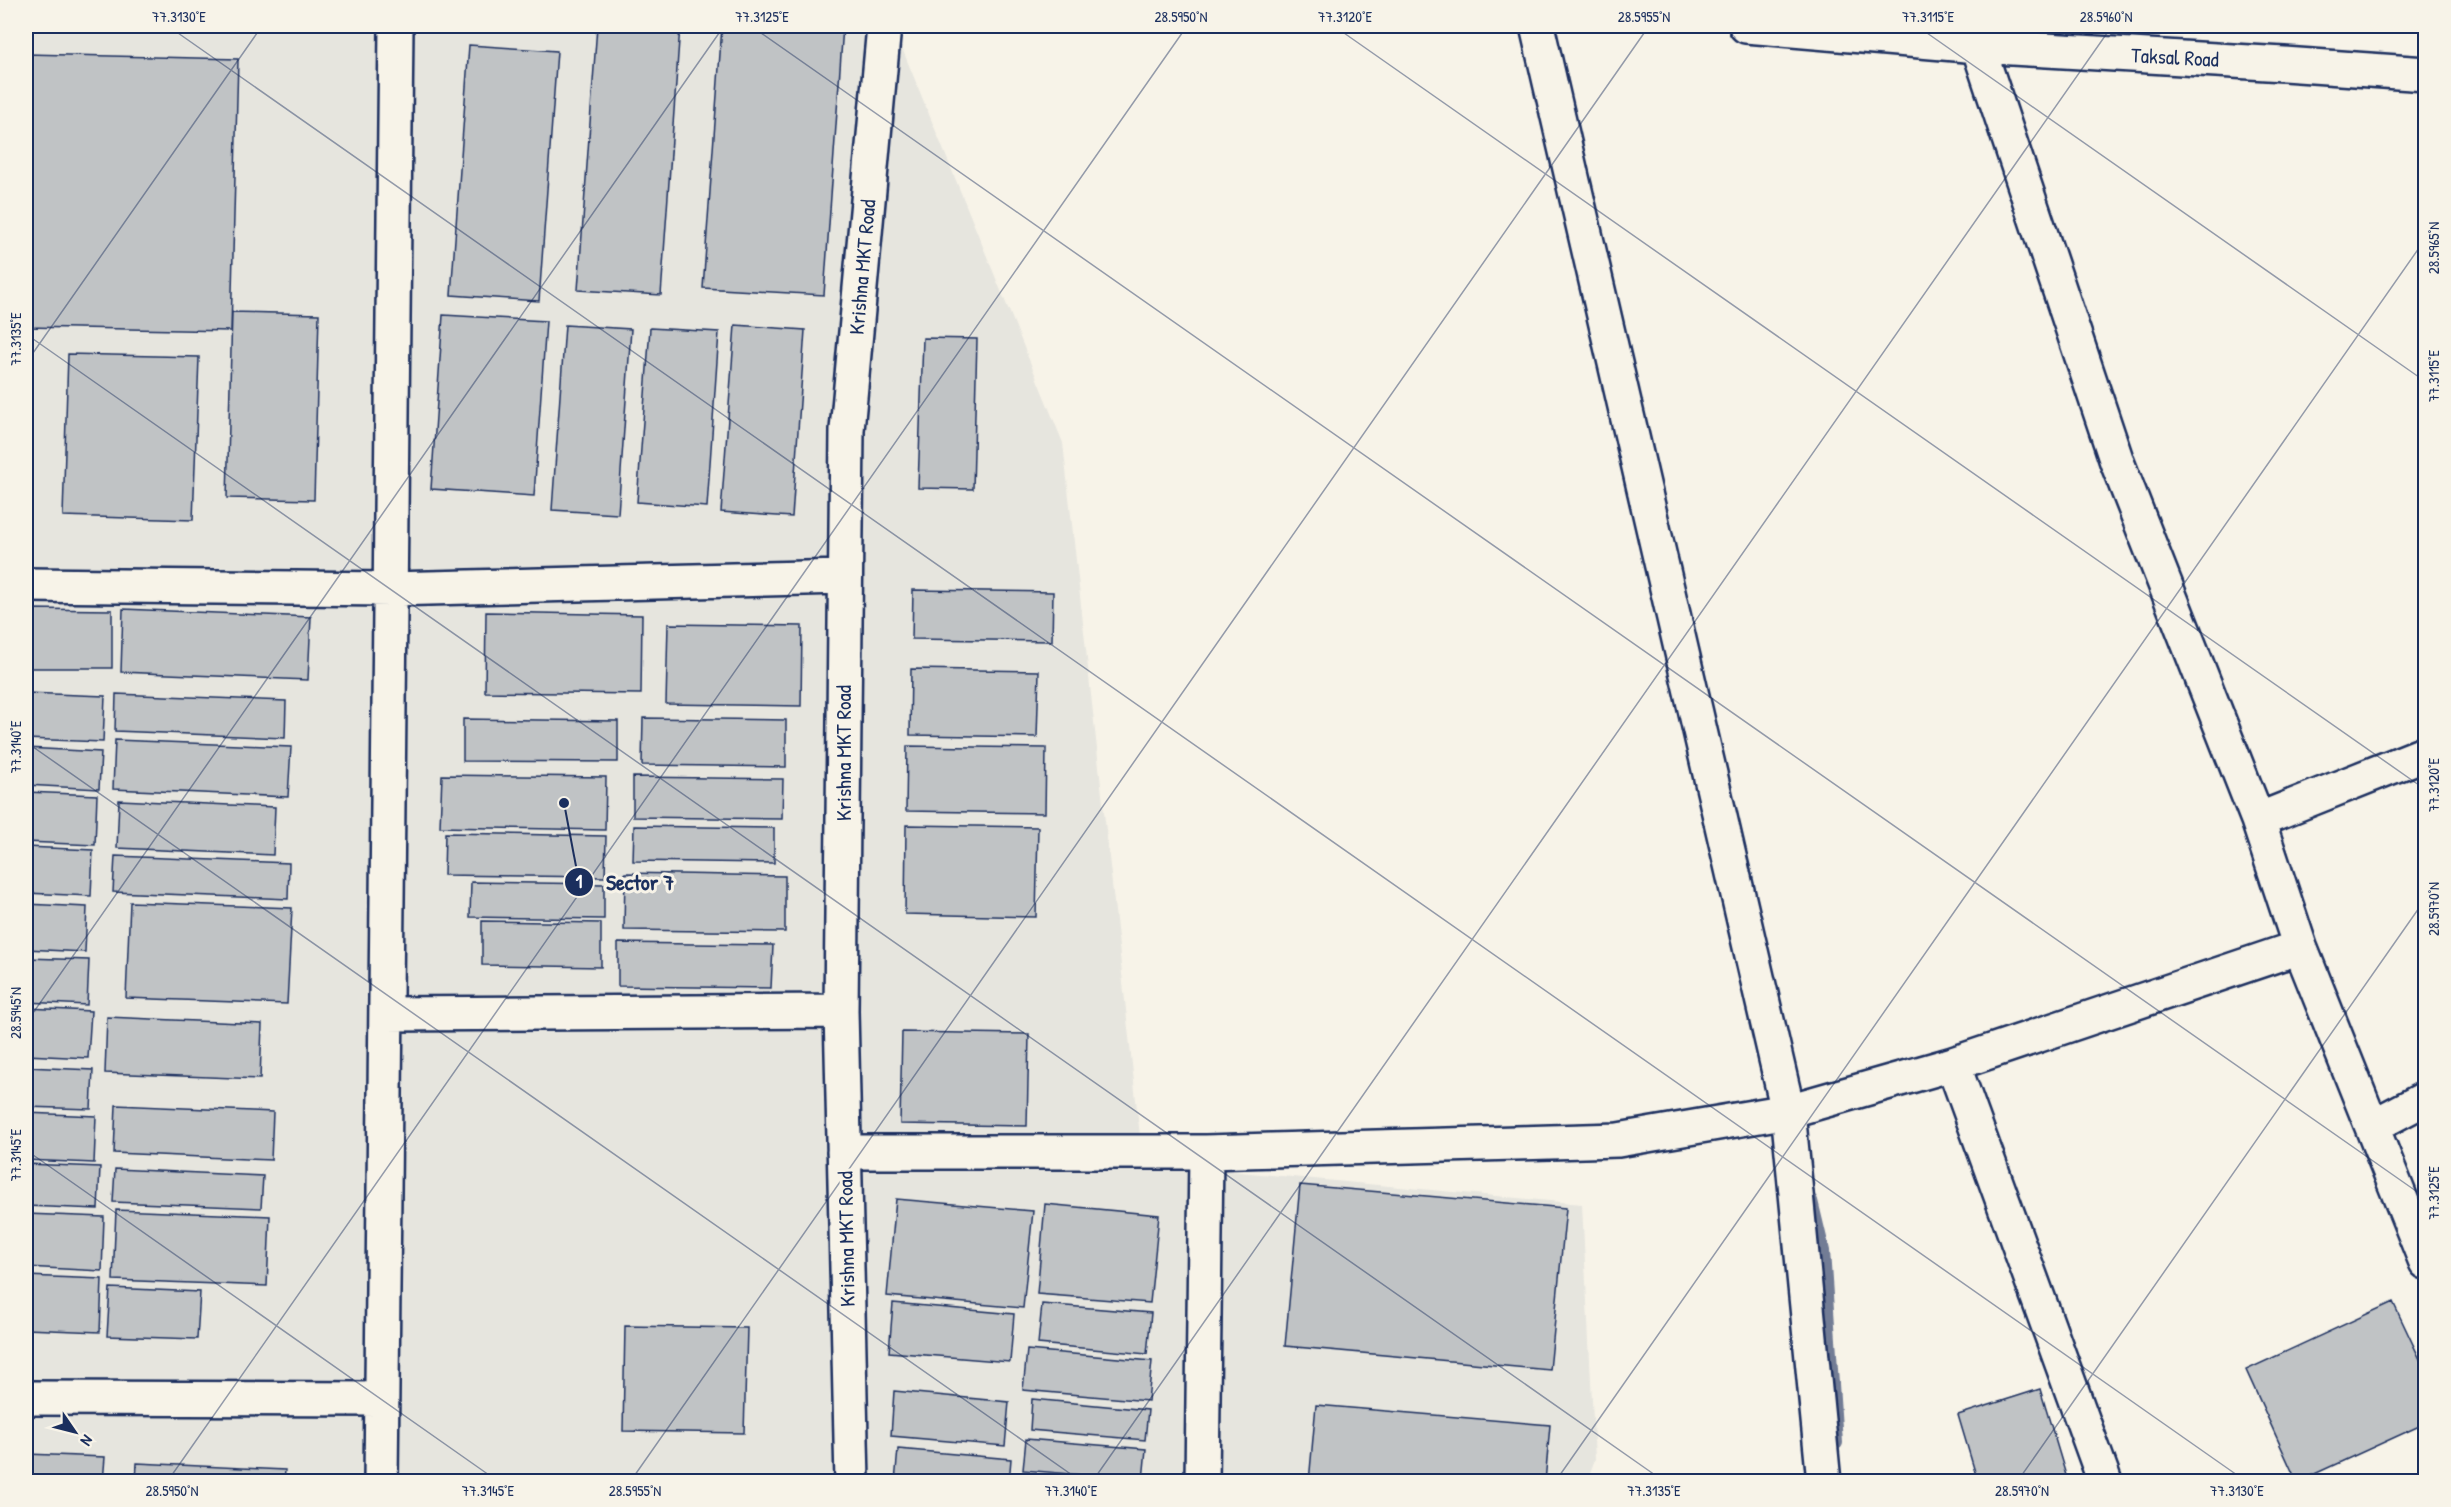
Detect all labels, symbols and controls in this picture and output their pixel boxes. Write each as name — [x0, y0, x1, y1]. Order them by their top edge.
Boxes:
text: 77.3130°E — [152, 6, 206, 27]
text: 77.3125°E — [735, 6, 789, 27]
text: 28.5950°N — [1154, 6, 1208, 27]
text: 77.3120°E — [1318, 6, 1372, 27]
text: 28.5955°N — [1618, 6, 1670, 27]
text: 77.3115°E — [1902, 6, 1954, 27]
text: 28.5960°N — [2080, 6, 2132, 27]
street label: Taksal Road — [2130, 40, 2220, 74]
street label: Krishna MKT Road — [842, 198, 882, 336]
text: 28.5965°N — [2423, 222, 2444, 274]
text: 77.3135°E — [5, 312, 26, 366]
text: 77.3115°E — [2423, 350, 2444, 402]
street label: Krishna MKT Road — [829, 685, 858, 821]
text: 77.3140°E — [5, 720, 26, 773]
text: 77.3120°E — [2423, 758, 2444, 812]
callout: Sector 7 — [564, 862, 687, 902]
text: Sector 7 — [606, 867, 674, 897]
text: 1 — [576, 869, 583, 894]
text: 28.5970°N — [2423, 882, 2444, 936]
text: 28.5945°N — [5, 987, 26, 1039]
text: 77.3145°E — [5, 1128, 26, 1181]
text: 77.3125°E — [2423, 1166, 2444, 1220]
street label: Krishna MKT Road — [830, 1171, 862, 1307]
north arrow — [45, 1402, 105, 1462]
text: N — [76, 1431, 99, 1451]
text: 28.5950°N — [145, 1480, 199, 1501]
text: 77.3145°E — [462, 1480, 515, 1501]
text: 28.5955°N — [609, 1480, 661, 1501]
text: 77.3140°E — [1045, 1480, 1098, 1501]
text: 77.3135°E — [1627, 1480, 1681, 1501]
text: 28.5970°N — [1995, 1480, 2049, 1501]
text: 77.3130°E — [2210, 1480, 2264, 1501]

